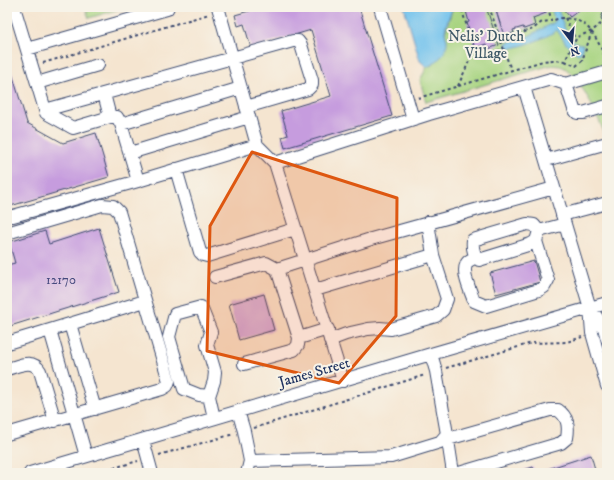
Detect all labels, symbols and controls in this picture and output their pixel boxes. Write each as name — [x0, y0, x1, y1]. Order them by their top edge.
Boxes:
north arrow — [552, 22, 592, 62]
park label: Nelis' Dutch Village — [448, 27, 524, 63]
text: N — [568, 43, 581, 59]
house number: 12170 — [46, 272, 76, 288]
street label: James Street — [274, 353, 352, 392]

